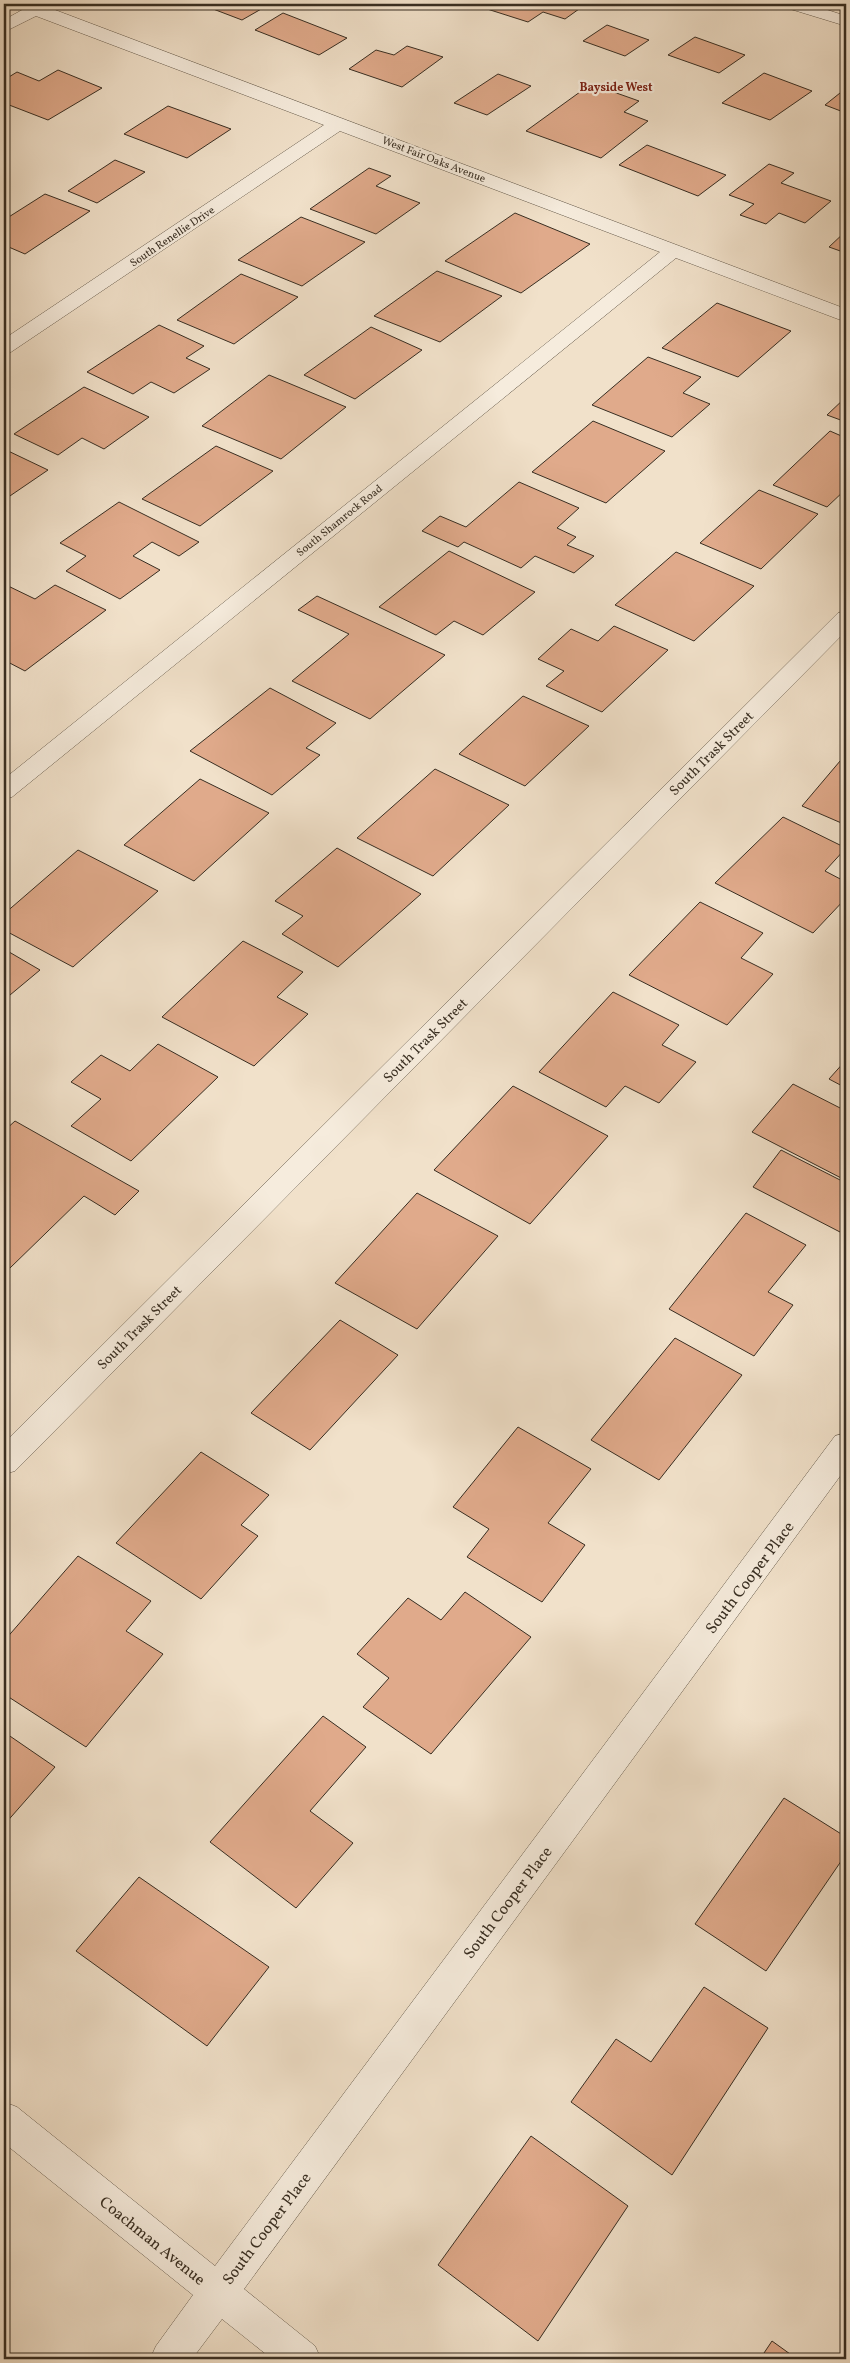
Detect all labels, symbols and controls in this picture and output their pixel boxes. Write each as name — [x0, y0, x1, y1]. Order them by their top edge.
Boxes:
district label: Bayside West — [579, 80, 653, 96]
street label: West Fair Oaks Avenue — [380, 134, 487, 187]
street label: South Renellie Drive — [128, 203, 218, 271]
street label: South Shamrock Road — [294, 482, 386, 561]
street label: South Trask Street — [666, 708, 759, 800]
street label: South Trask Street — [380, 995, 473, 1087]
street label: South Trask Street — [94, 1282, 187, 1374]
street label: South Cooper Place — [701, 1517, 800, 1639]
street label: South Cooper Place — [459, 1842, 558, 1964]
street label: South Cooper Place — [218, 2168, 317, 2290]
street label: Coachman Avenue — [94, 2192, 209, 2291]

